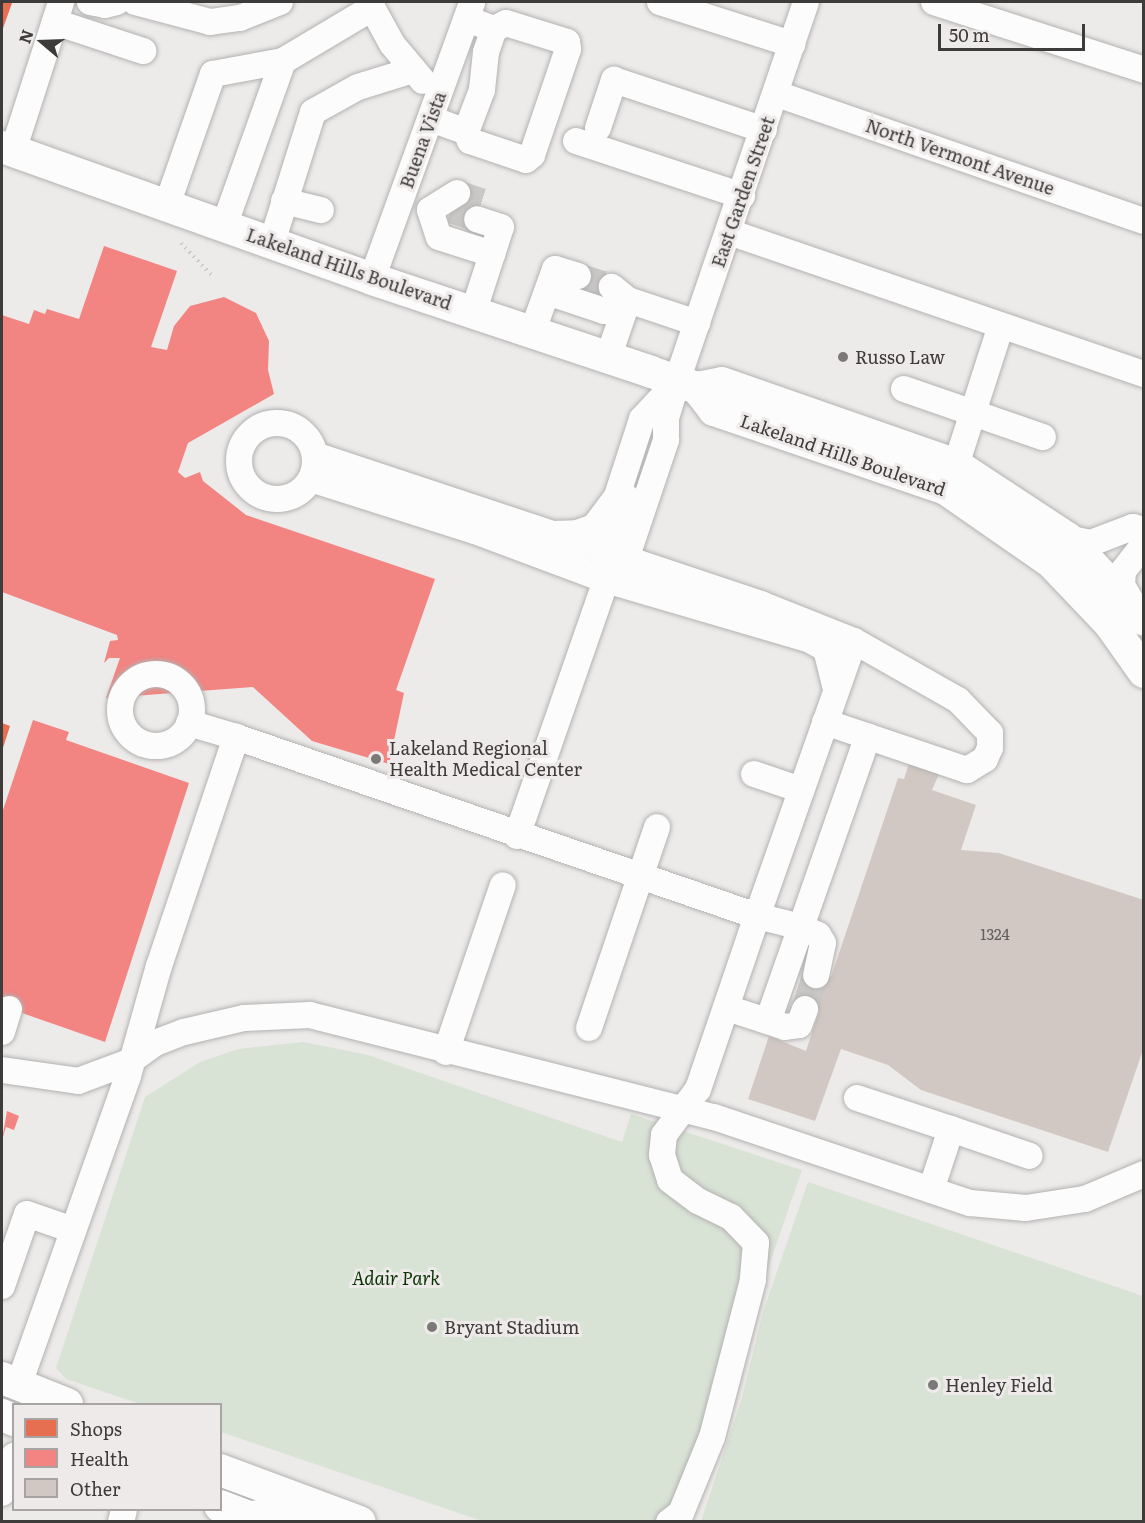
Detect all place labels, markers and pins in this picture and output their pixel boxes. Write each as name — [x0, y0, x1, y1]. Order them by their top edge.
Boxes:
place label: Russo Law — [855, 346, 945, 368]
marker: Russo Law — [836, 350, 850, 364]
place label: Lakeland Regional Health Medical Center — [389, 738, 582, 780]
marker: Lakeland Regional Health Medical Center — [367, 750, 385, 768]
place label: Bryant Stadium — [444, 1316, 579, 1338]
marker: Bryant Stadium — [425, 1320, 439, 1334]
place label: Henley Field — [945, 1374, 1053, 1396]
marker: Henley Field — [926, 1378, 940, 1392]

